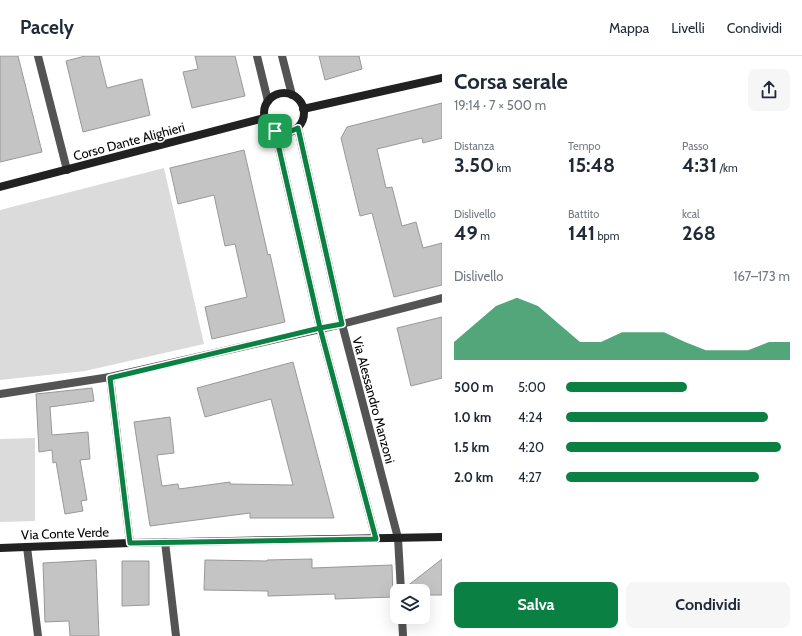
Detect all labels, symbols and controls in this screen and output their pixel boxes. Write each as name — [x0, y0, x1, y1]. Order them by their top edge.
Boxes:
text: Pacely — [20, 16, 74, 39]
text: Mappa — [609, 19, 649, 37]
text: Livelli — [671, 19, 705, 37]
text: Condividi — [727, 19, 782, 37]
text: Corsa serale — [454, 68, 568, 95]
button: share — [748, 69, 790, 111]
text: 19:14 · 7 × 500 m — [454, 97, 546, 113]
pin — [258, 114, 292, 148]
street label: Corso Dante Alighieri — [72, 118, 186, 164]
icon: arrive — [264, 120, 286, 142]
text: Distanza — [454, 139, 494, 153]
text: Tempo — [568, 139, 600, 153]
text: Passo — [682, 139, 709, 153]
text: 3.50 — [454, 153, 494, 177]
text: 15:48 — [568, 153, 615, 177]
text: 4:31 — [682, 153, 717, 177]
text: km — [494, 161, 511, 175]
text: /km — [717, 161, 738, 175]
text: Dislivello — [454, 207, 496, 221]
text: Battito — [568, 207, 599, 221]
text: kcal — [682, 207, 700, 221]
text: 49 — [454, 221, 478, 245]
text: 141 — [568, 221, 595, 245]
text: 268 — [682, 221, 716, 245]
text: m — [478, 229, 490, 243]
text: bpm — [595, 229, 619, 243]
text: Dislivello — [454, 268, 503, 284]
text: 167–173 m — [733, 268, 790, 284]
street label: Via Alessandro Manzoni — [349, 335, 399, 465]
text: 500 m — [454, 379, 494, 395]
text: 5:00 — [518, 379, 546, 395]
text: 1.0 km — [454, 409, 491, 425]
text: 4:24 — [518, 409, 543, 425]
text: 1.5 km — [454, 439, 489, 455]
text: 4:20 — [518, 439, 544, 455]
text: 2.0 km — [454, 469, 493, 485]
text: 4:27 — [518, 469, 542, 485]
street label: Via Conte Verde — [21, 523, 110, 543]
button: Salva — [454, 582, 618, 628]
button: Condividi — [626, 582, 790, 628]
map controls — [390, 584, 430, 624]
button: layers — [390, 584, 430, 624]

